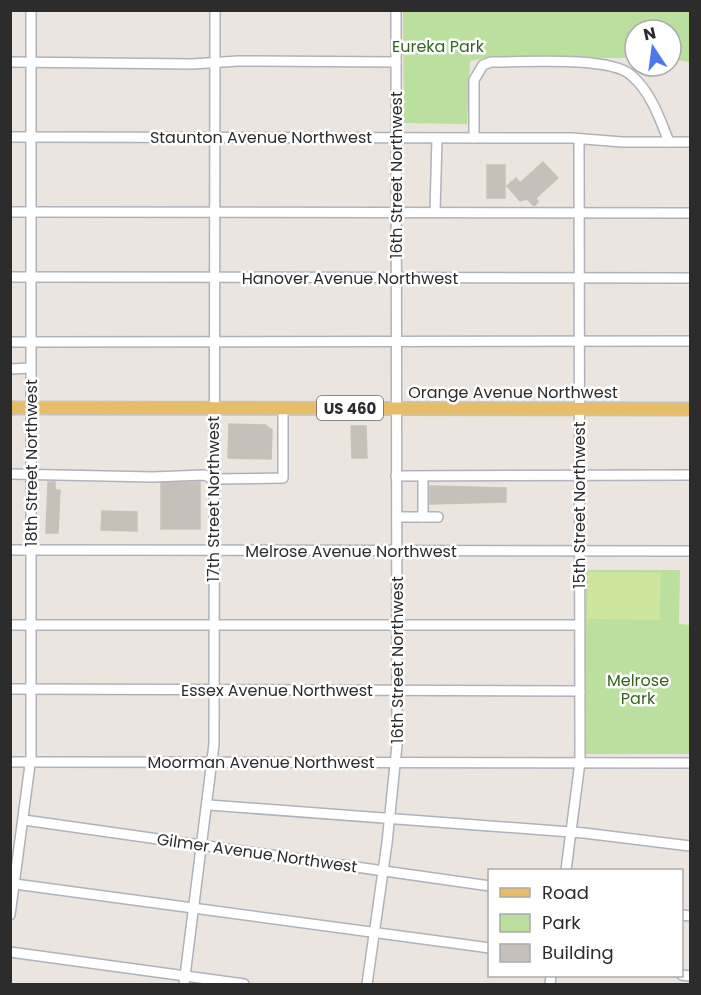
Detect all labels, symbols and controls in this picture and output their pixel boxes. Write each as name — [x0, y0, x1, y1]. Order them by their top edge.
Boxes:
north arrow — [623, 18, 683, 78]
text: N — [641, 21, 658, 46]
park label: Eureka Park — [392, 35, 485, 58]
street label: 16th Street Northwest — [385, 91, 408, 259]
street label: Staunton Avenue Northwest — [150, 126, 372, 149]
street label: Hanover Avenue Northwest — [242, 267, 458, 290]
street label: 18th Street Northwest — [20, 379, 43, 547]
street label: Orange Avenue Northwest — [408, 381, 618, 404]
road number: US 460 — [317, 396, 383, 420]
street label: 17th Street Northwest — [202, 416, 225, 582]
street label: 15th Street Northwest — [568, 421, 591, 589]
street label: Melrose Avenue Northwest — [245, 540, 457, 563]
street label: 16th Street Northwest — [386, 576, 409, 744]
park label: Melrose Park — [607, 669, 669, 710]
street label: Essex Avenue Northwest — [181, 679, 373, 702]
street label: Moorman Avenue Northwest — [147, 751, 375, 774]
street label: Gilmer Avenue Northwest — [155, 828, 359, 878]
legend — [488, 869, 683, 977]
text: Road — [542, 880, 589, 905]
text: Park — [542, 910, 581, 935]
text: Building — [542, 940, 614, 965]

